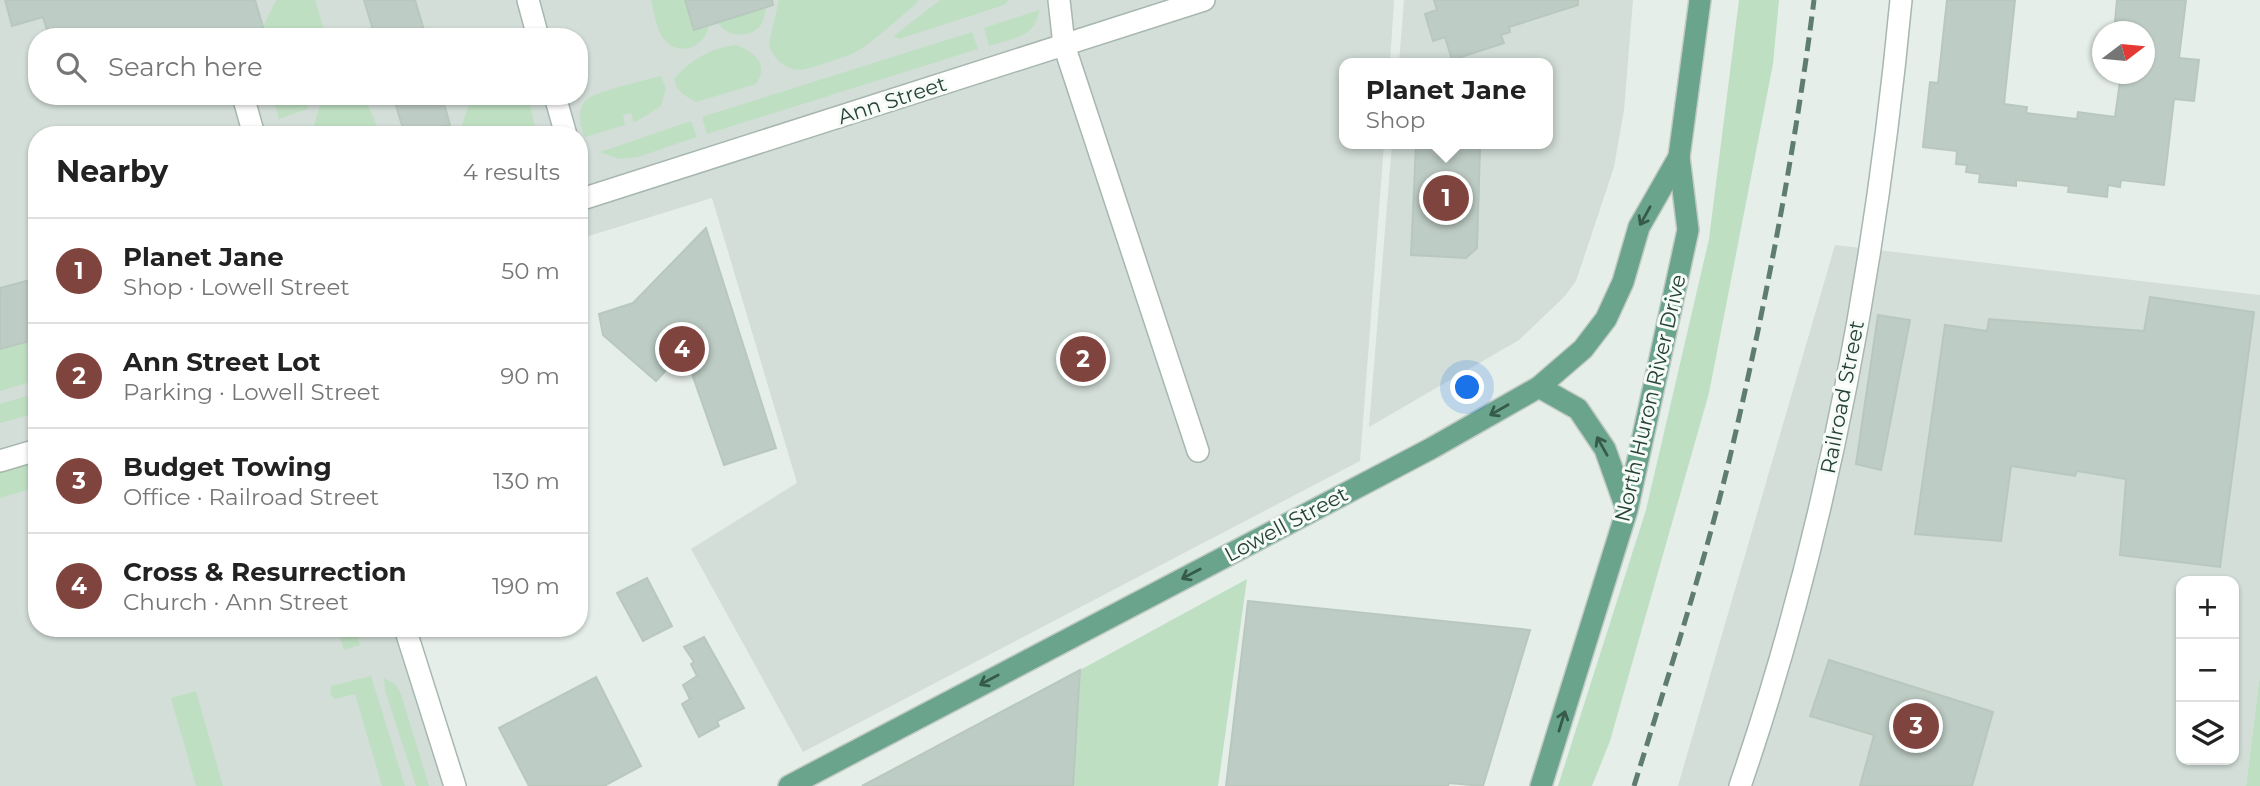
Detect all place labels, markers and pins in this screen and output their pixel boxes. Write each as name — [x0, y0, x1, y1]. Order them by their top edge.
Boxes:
pin: 1 — [1423, 172, 1469, 224]
pin: 4 — [659, 323, 705, 375]
pin: 2 — [1060, 333, 1106, 385]
pin: 3 — [1893, 700, 1939, 752]

